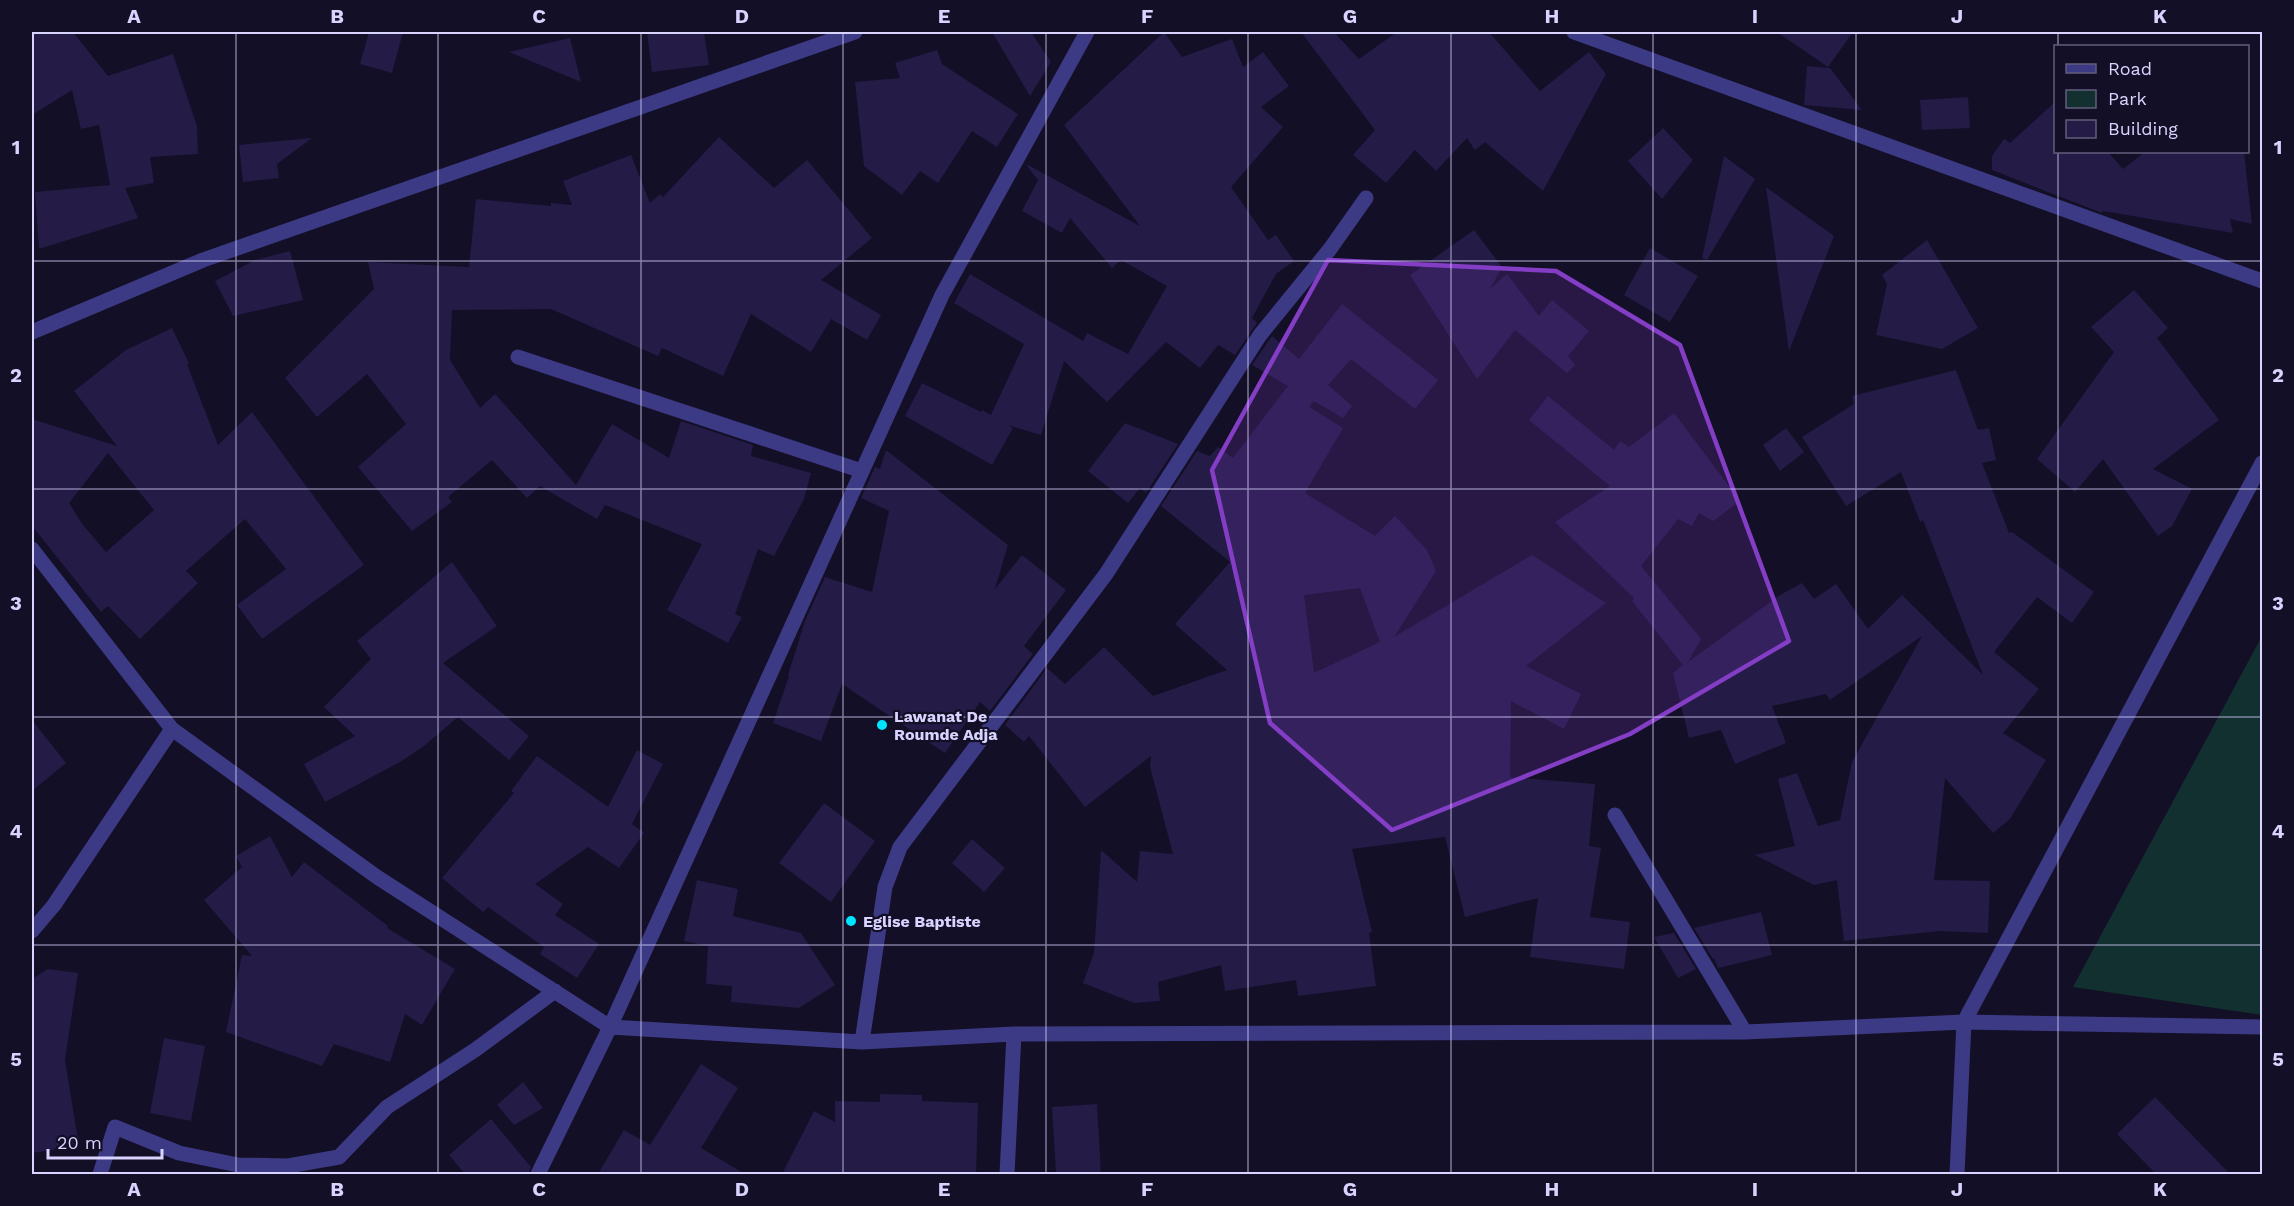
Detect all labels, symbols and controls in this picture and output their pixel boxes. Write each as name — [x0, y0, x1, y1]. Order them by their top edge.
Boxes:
text: A — [127, 4, 141, 28]
text: B — [330, 4, 344, 28]
text: C — [532, 4, 546, 28]
text: D — [735, 4, 749, 28]
text: E — [938, 4, 950, 28]
text: F — [1141, 4, 1153, 28]
text: G — [1343, 4, 1357, 28]
text: H — [1545, 4, 1559, 28]
text: I — [1752, 4, 1758, 28]
text: J — [1951, 4, 1963, 28]
text: K — [2153, 4, 2167, 28]
legend — [2054, 45, 2249, 153]
text: Road — [2108, 58, 2152, 79]
text: Park — [2108, 88, 2147, 109]
text: Building — [2108, 118, 2178, 139]
text: 1 — [12, 135, 20, 159]
text: 1 — [2274, 135, 2282, 159]
text: 2 — [10, 363, 22, 387]
text: 2 — [2272, 363, 2284, 387]
text: 3 — [10, 591, 22, 615]
text: 3 — [2272, 591, 2284, 615]
place label: Lawanat De Roumde Adja — [894, 707, 998, 744]
marker: Lawanat De Roumde Adja — [875, 718, 889, 732]
text: 4 — [10, 819, 23, 843]
text: 4 — [2272, 819, 2285, 843]
place label: Eglise Baptiste — [863, 912, 981, 931]
marker: Eglise Baptiste — [844, 914, 858, 928]
text: 5 — [10, 1047, 22, 1071]
text: 5 — [2272, 1047, 2284, 1071]
scale bar — [48, 1122, 162, 1160]
text: 20 m — [57, 1132, 102, 1153]
text: A — [127, 1177, 141, 1201]
text: B — [330, 1177, 344, 1201]
text: C — [532, 1177, 546, 1201]
text: D — [735, 1177, 749, 1201]
text: E — [938, 1177, 950, 1201]
text: F — [1141, 1177, 1153, 1201]
text: G — [1343, 1177, 1357, 1201]
text: H — [1545, 1177, 1559, 1201]
text: I — [1752, 1177, 1758, 1201]
text: J — [1951, 1177, 1963, 1201]
text: K — [2153, 1177, 2167, 1201]

